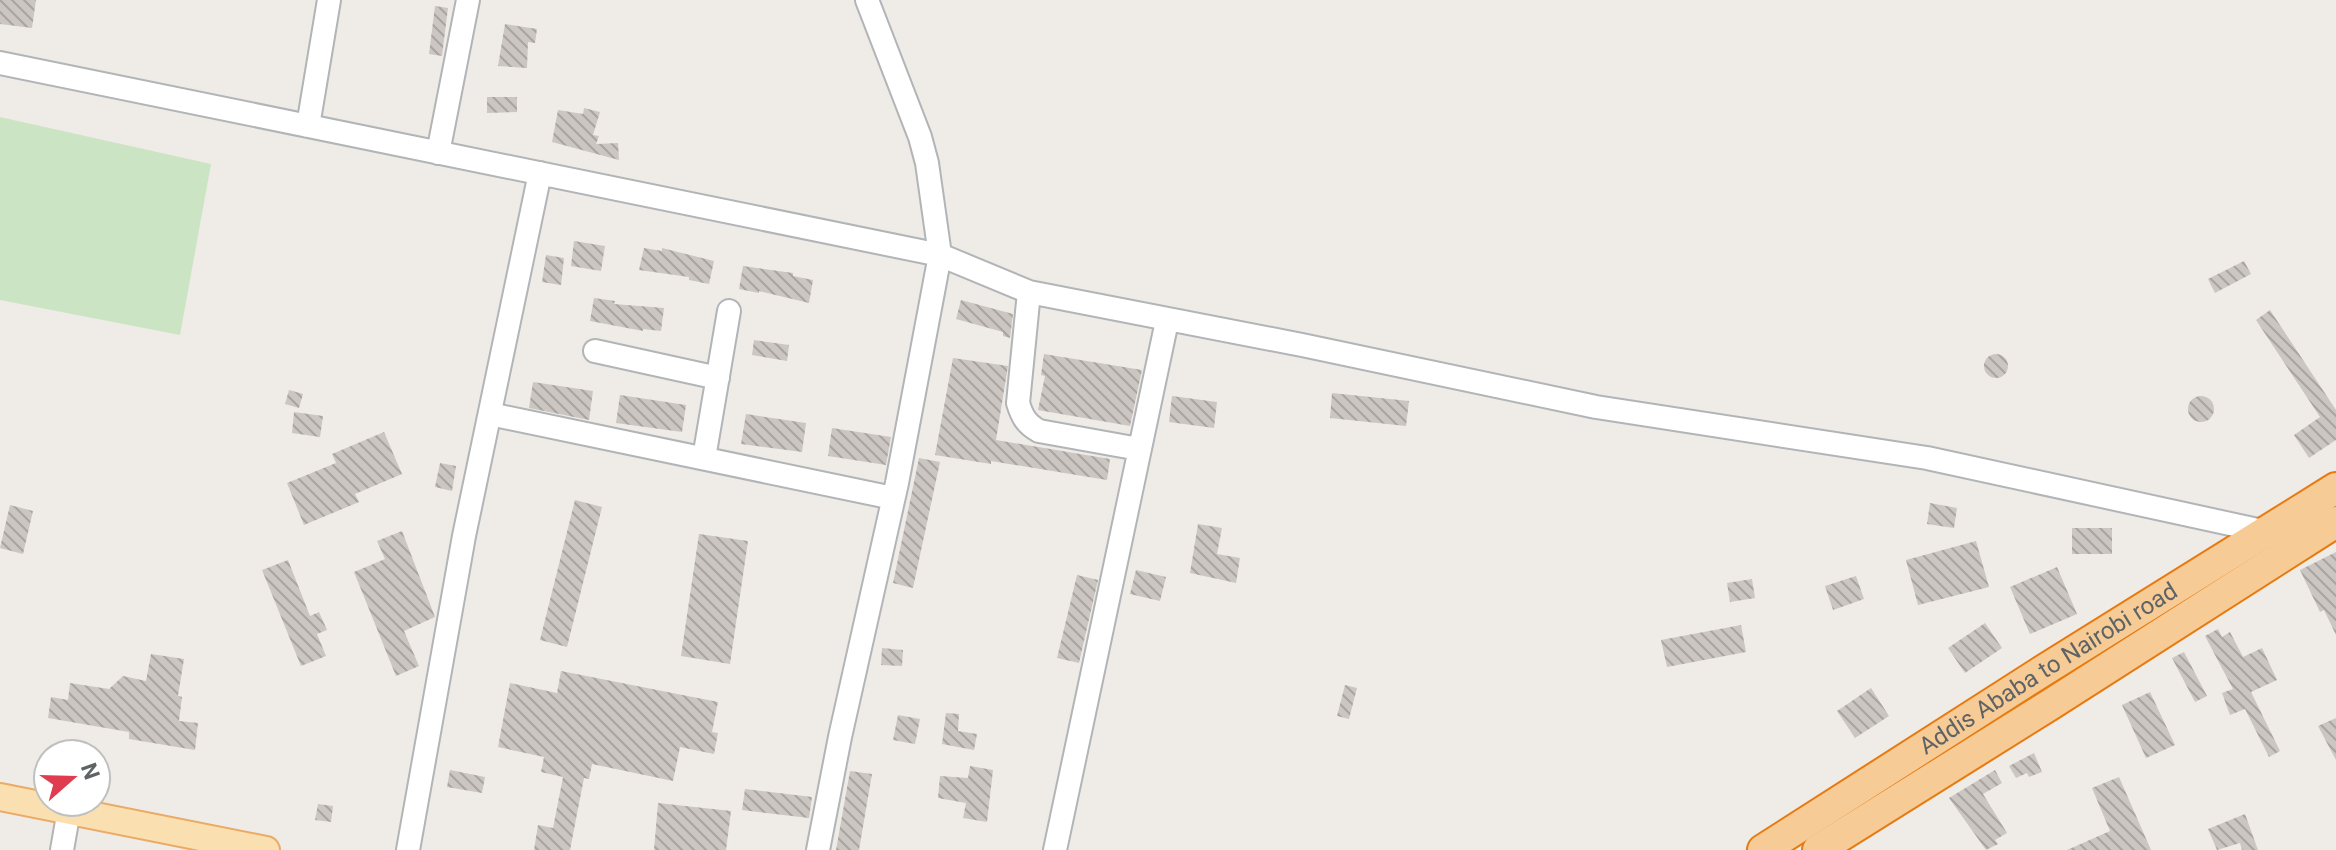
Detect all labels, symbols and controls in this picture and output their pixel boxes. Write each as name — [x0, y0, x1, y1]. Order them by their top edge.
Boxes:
street label: Addis Ababa to Nairobi road — [1914, 577, 2182, 760]
north arrow — [32, 738, 112, 818]
text: N — [76, 760, 105, 783]

